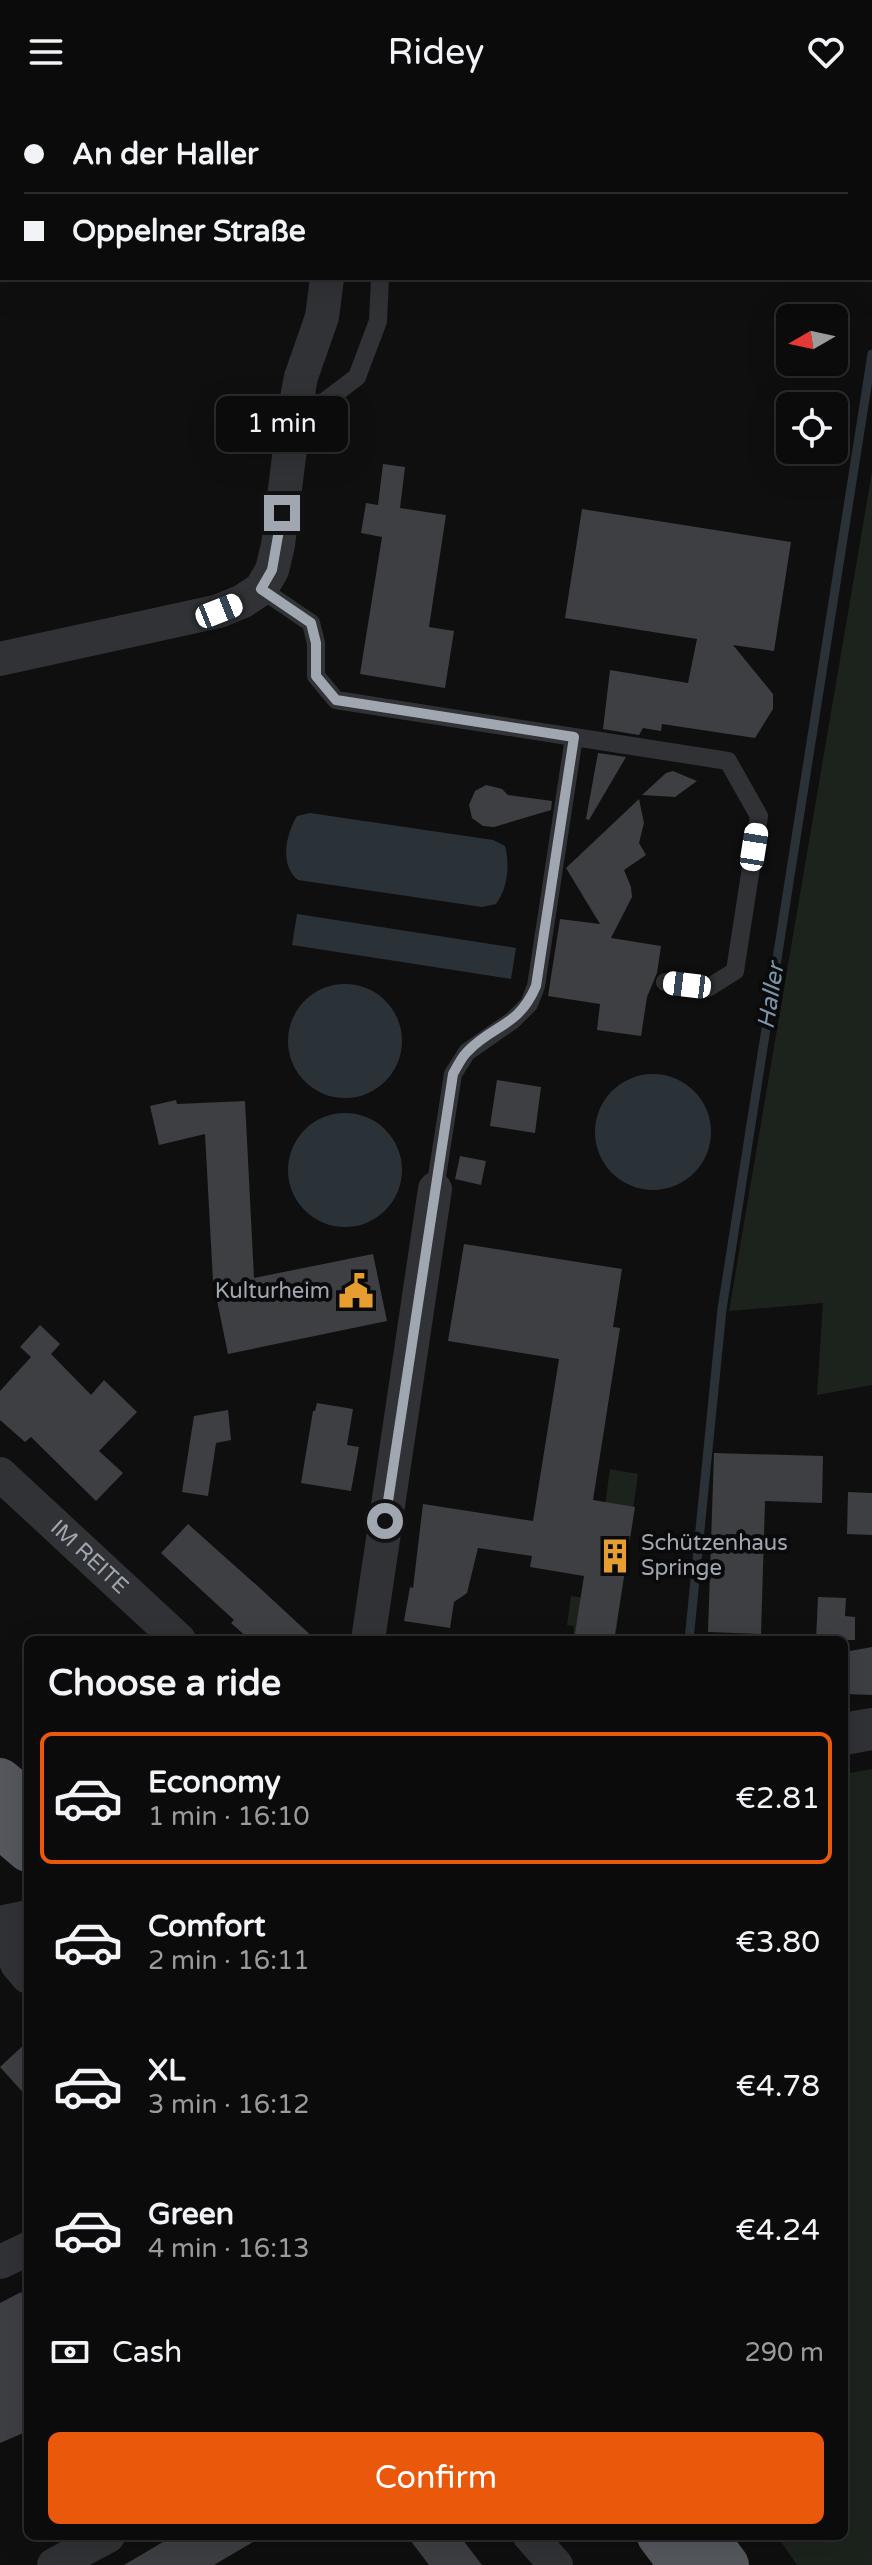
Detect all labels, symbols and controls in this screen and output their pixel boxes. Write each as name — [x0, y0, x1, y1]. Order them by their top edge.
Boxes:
icon: menu — [24, 30, 68, 74]
icon: heart — [804, 30, 848, 74]
text: Ridey — [388, 31, 484, 74]
text: An der Haller — [72, 136, 258, 173]
text: Oppelner Straße — [72, 213, 306, 250]
north arrow — [776, 304, 848, 376]
map controls — [776, 304, 848, 464]
button: locate — [776, 392, 848, 464]
callout: 1 min — [216, 397, 348, 453]
text: 1 min — [247, 408, 317, 439]
route end — [264, 495, 300, 531]
car — [192, 591, 246, 631]
car — [738, 821, 770, 873]
water label: Haller — [751, 958, 791, 1031]
car — [662, 970, 712, 1000]
public building icon: Kulturheim — [337, 1272, 375, 1310]
place label: Kulturheim — [215, 1278, 330, 1304]
route start — [367, 1503, 403, 1539]
street label: IM REITE — [45, 1515, 134, 1599]
place label: Schützenhaus Springe — [641, 1530, 788, 1581]
building icon: Schützenhaus Springe — [596, 1537, 634, 1575]
text: Choose a ride — [48, 1662, 281, 1705]
icon: car — [52, 1762, 124, 1834]
text: Economy — [148, 1764, 281, 1801]
text: €2.81 — [735, 1780, 820, 1817]
text: 1 min · 16:10 — [148, 1801, 310, 1832]
icon: car — [52, 1906, 124, 1978]
text: Comfort — [148, 1908, 266, 1945]
text: €3.80 — [735, 1924, 820, 1961]
text: 2 min · 16:11 — [148, 1945, 310, 1976]
icon: car — [52, 2050, 124, 2122]
text: XL — [148, 2052, 185, 2089]
text: €4.78 — [736, 2068, 820, 2105]
text: 3 min · 16:12 — [148, 2089, 310, 2120]
icon: car — [52, 2194, 124, 2266]
text: Green — [148, 2196, 234, 2233]
text: €4.24 — [735, 2212, 820, 2249]
text: 4 min · 16:13 — [148, 2233, 310, 2264]
icon: cash — [48, 2330, 92, 2374]
text: Cash — [112, 2334, 182, 2371]
text: 290 m — [744, 2337, 824, 2368]
button: Confirm — [48, 2432, 824, 2524]

